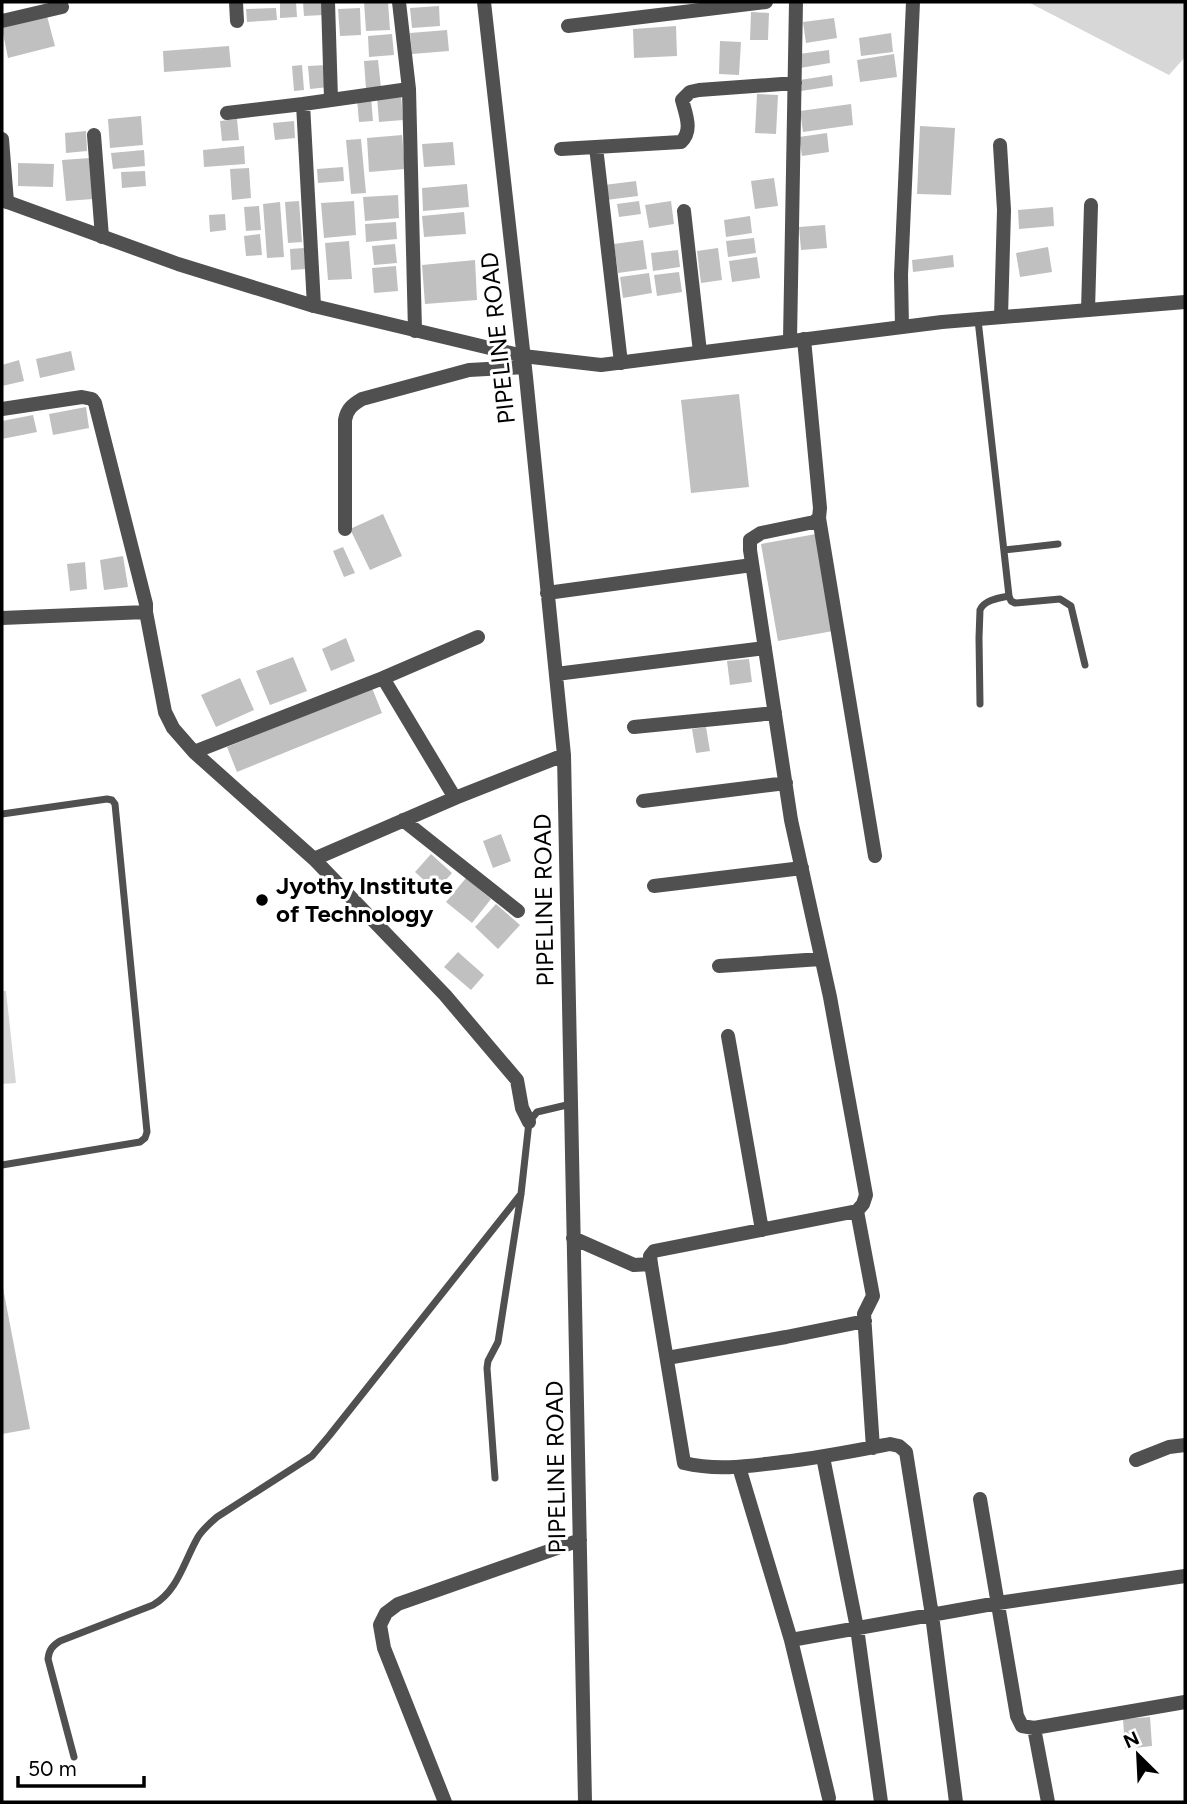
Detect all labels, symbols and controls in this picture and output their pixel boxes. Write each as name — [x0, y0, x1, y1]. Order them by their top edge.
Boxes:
street label: PIPELINE ROAD — [474, 251, 521, 425]
street label: PIPELINE ROAD — [527, 813, 560, 987]
place label: Jyothy Institute of Technology — [276, 871, 453, 928]
marker: Jyothy Institute of Technology — [254, 892, 270, 908]
street label: PIPELINE ROAD — [539, 1380, 572, 1554]
north arrow — [1103, 1720, 1173, 1790]
text: N — [1120, 1726, 1143, 1753]
scale bar — [18, 1744, 144, 1788]
text: 50 m — [28, 1756, 77, 1781]

